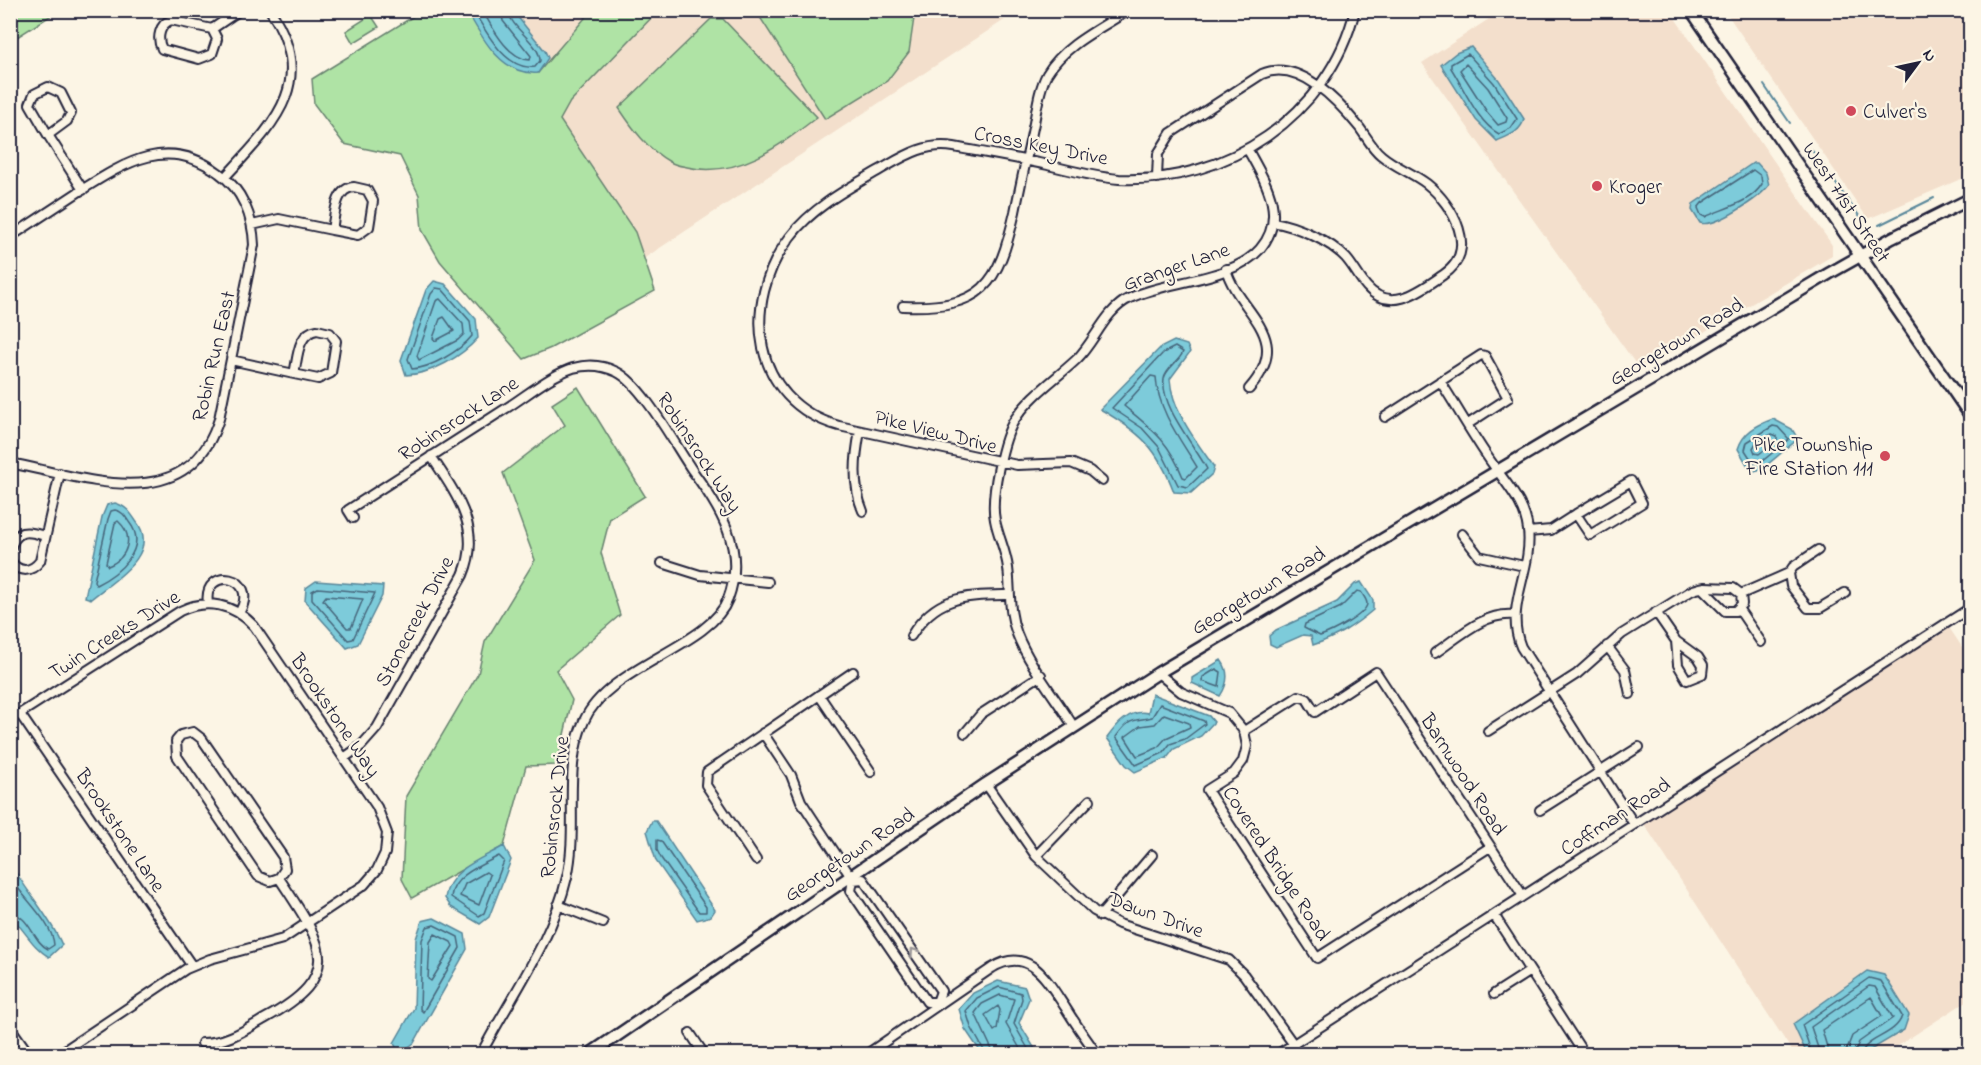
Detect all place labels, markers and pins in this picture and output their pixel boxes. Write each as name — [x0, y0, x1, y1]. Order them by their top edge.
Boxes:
place label: Culver's — [1863, 98, 1928, 128]
marker: Culver's — [1844, 104, 1858, 118]
place label: Kroger — [1609, 173, 1662, 205]
marker: Kroger — [1590, 179, 1604, 193]
place label: Pike Township Fire Station 111 — [1744, 431, 1873, 485]
marker: Pike Township Fire Station 111 — [1878, 449, 1892, 463]

